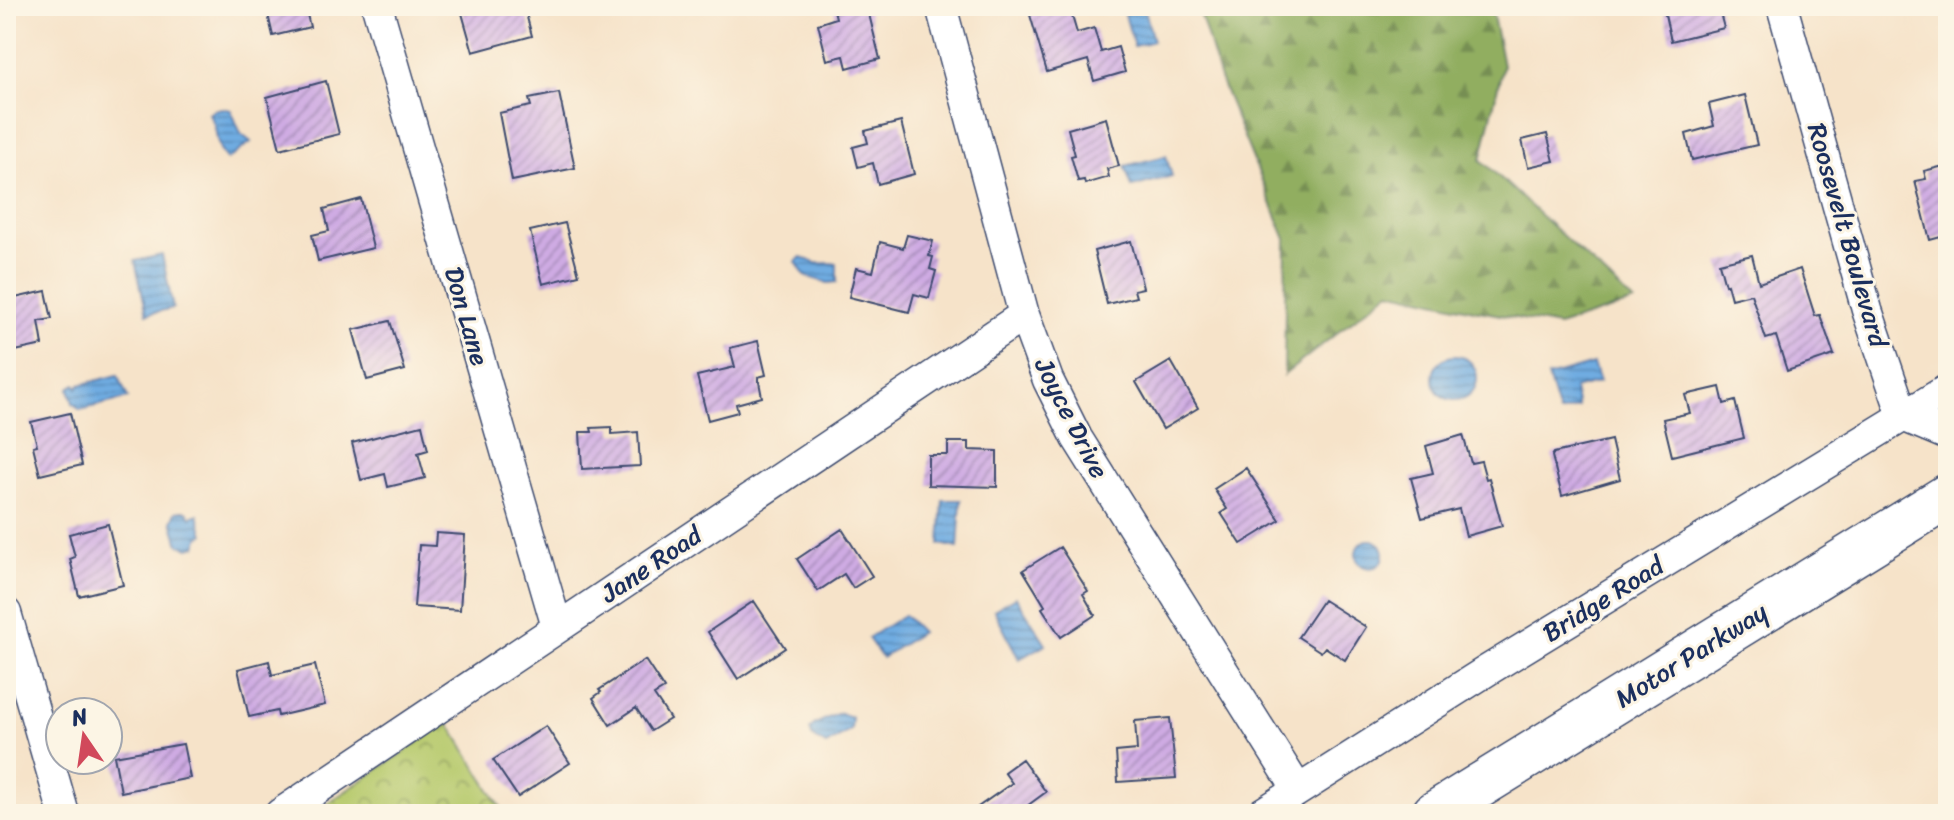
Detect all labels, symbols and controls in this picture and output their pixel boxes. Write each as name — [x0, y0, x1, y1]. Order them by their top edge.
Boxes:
street label: Roosevelt Boulevard — [1794, 117, 1903, 355]
street label: Don Lane — [431, 261, 503, 371]
street label: Joyce Drive — [1021, 348, 1122, 487]
street label: Jane Road — [590, 512, 713, 616]
street label: Bridge Road — [1533, 542, 1675, 655]
street label: Motor Parkway — [1605, 589, 1777, 720]
north arrow — [44, 696, 124, 776]
text: N — [67, 696, 92, 738]

